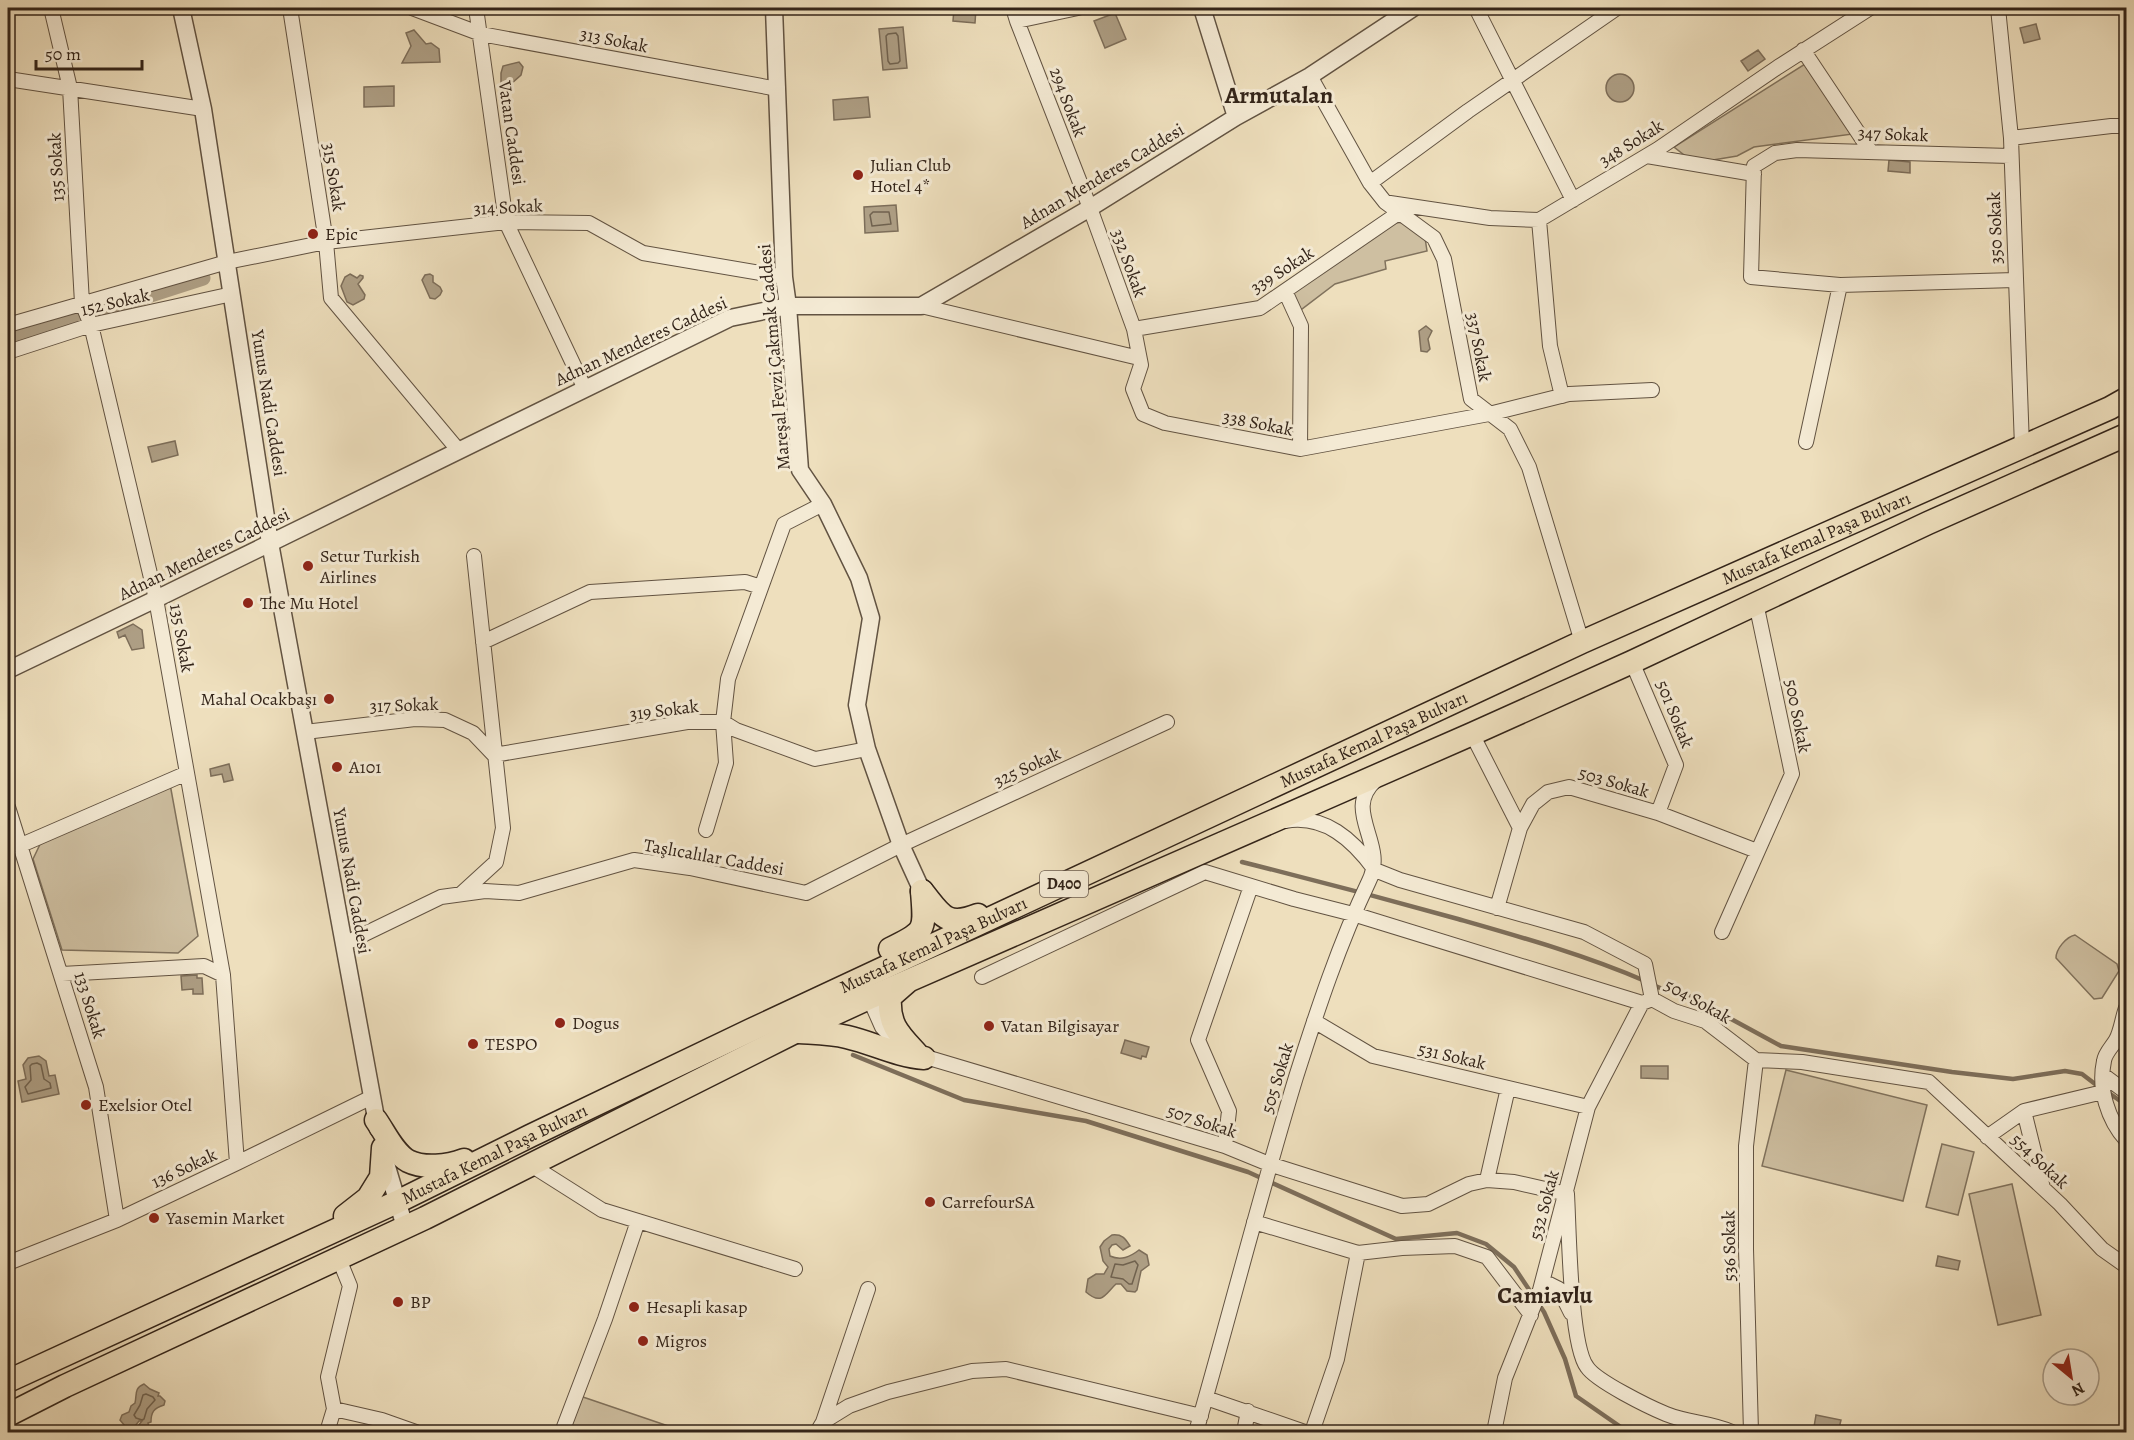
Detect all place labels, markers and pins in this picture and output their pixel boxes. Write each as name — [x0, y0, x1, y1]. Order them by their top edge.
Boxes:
place label: Julian Club Hotel 4* — [870, 153, 951, 198]
marker: Julian Club Hotel 4* — [851, 168, 865, 182]
place label: Epic — [325, 222, 358, 246]
marker: Epic — [306, 227, 320, 241]
place label: Setur Turkish Airlines — [319, 544, 421, 589]
marker: Setur Turkish Airlines — [301, 559, 315, 573]
place label: The Mu Hotel — [260, 591, 359, 615]
marker: The Mu Hotel — [241, 596, 255, 610]
place label: Mahal Ocakbaşı — [201, 687, 317, 711]
marker: Mahal Ocakbaşı — [322, 692, 336, 706]
place label: A101 — [348, 755, 381, 779]
marker: A101 — [330, 760, 344, 774]
place label: Dogus — [572, 1011, 620, 1035]
place label: Vatan Bilgisayar — [1000, 1014, 1119, 1038]
marker: Dogus — [553, 1016, 567, 1030]
marker: Vatan Bilgisayar — [982, 1019, 996, 1033]
place label: TESPO — [485, 1032, 537, 1056]
marker: TESPO — [466, 1037, 480, 1051]
place label: Exelsior Otel — [98, 1093, 192, 1117]
marker: Exelsior Otel — [79, 1098, 93, 1112]
place label: CarrefourSA — [942, 1190, 1035, 1214]
marker: CarrefourSA — [923, 1195, 937, 1209]
place label: Yasemin Market — [165, 1206, 285, 1230]
marker: Yasemin Market — [147, 1211, 161, 1225]
place label: BP — [410, 1290, 431, 1314]
marker: BP — [391, 1295, 405, 1309]
place label: Hesapli kasap — [646, 1295, 748, 1319]
marker: Hesapli kasap — [627, 1300, 641, 1314]
place label: Migros — [655, 1329, 707, 1353]
marker: Migros — [636, 1334, 650, 1348]

